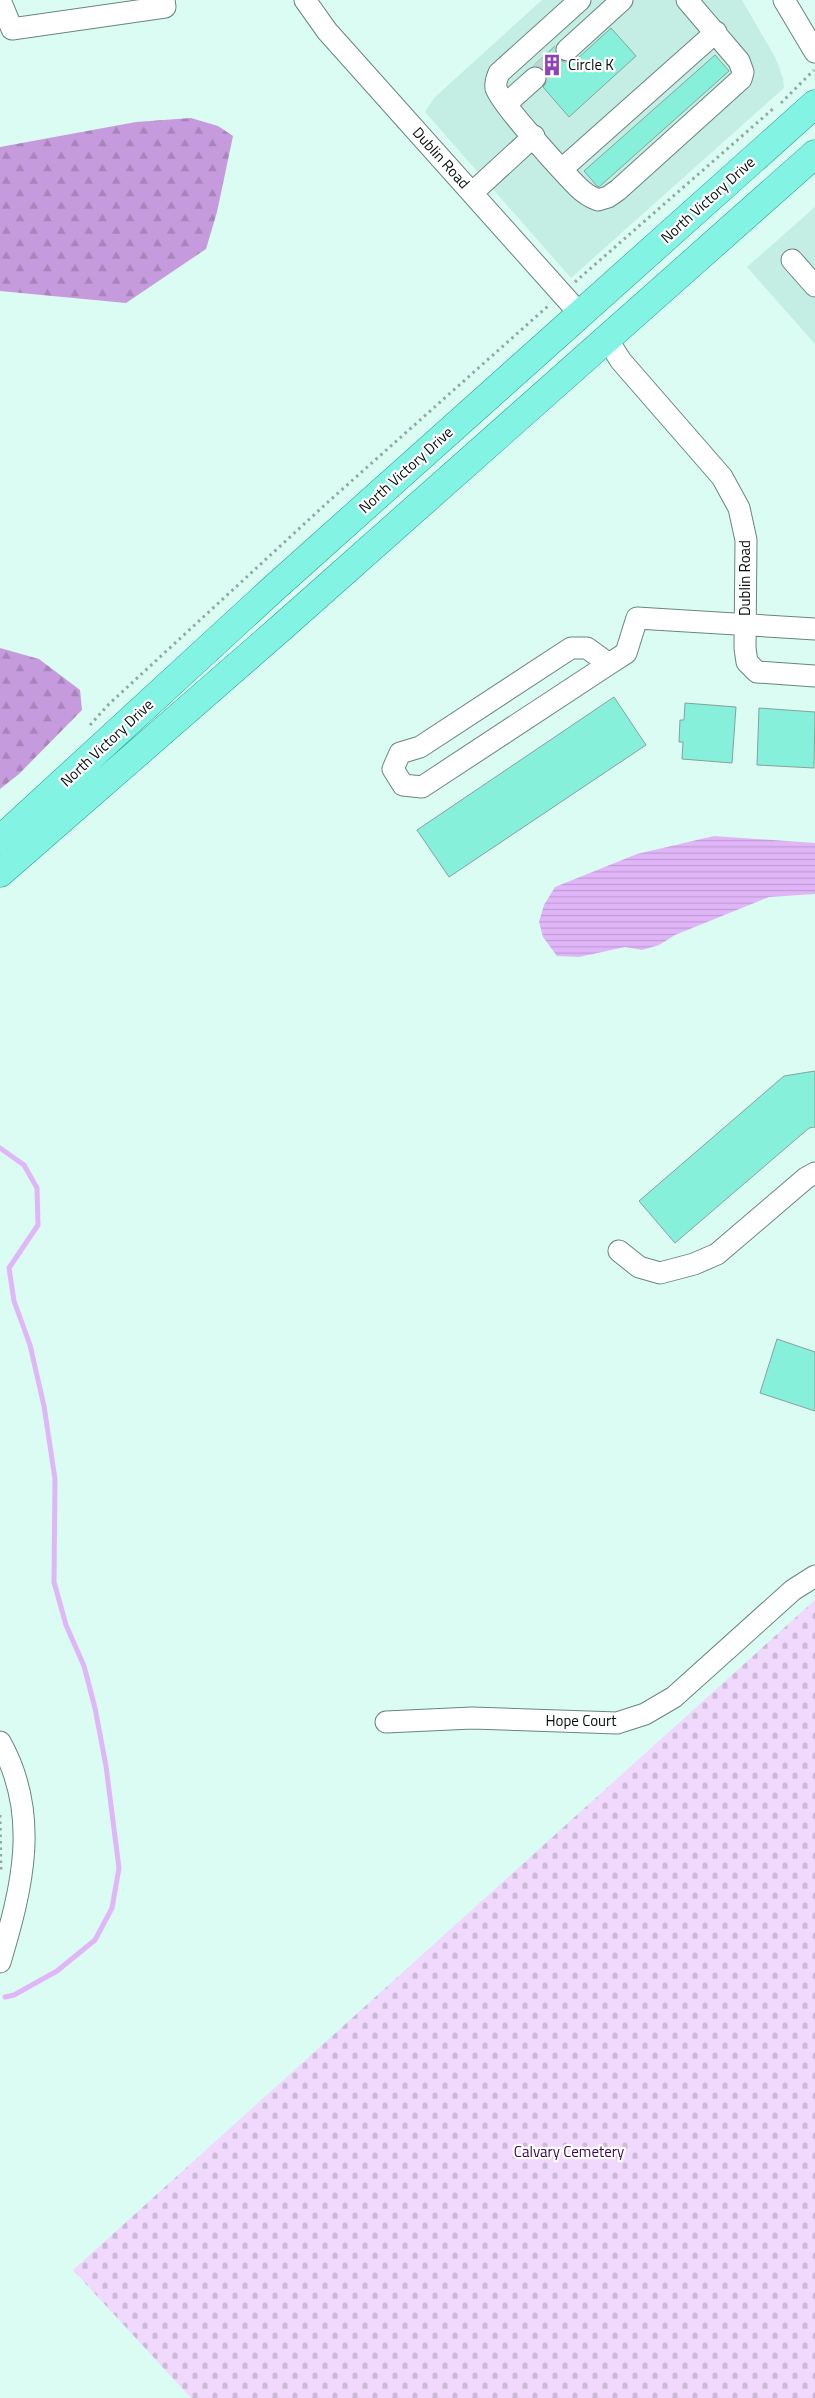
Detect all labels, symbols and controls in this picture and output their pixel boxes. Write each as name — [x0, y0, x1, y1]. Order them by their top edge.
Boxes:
building icon: Circle K — [539, 52, 565, 78]
place label: Circle K — [568, 53, 614, 76]
street label: Dublin Road — [407, 122, 475, 194]
street label: North Victory Drive — [655, 151, 760, 248]
street label: North Victory Drive — [353, 421, 458, 518]
street label: Dublin Road — [733, 540, 756, 616]
street label: North Victory Drive — [55, 693, 158, 792]
street label: Hope Court — [545, 1709, 617, 1732]
park label: Calvary Cemetery — [514, 2140, 624, 2163]

